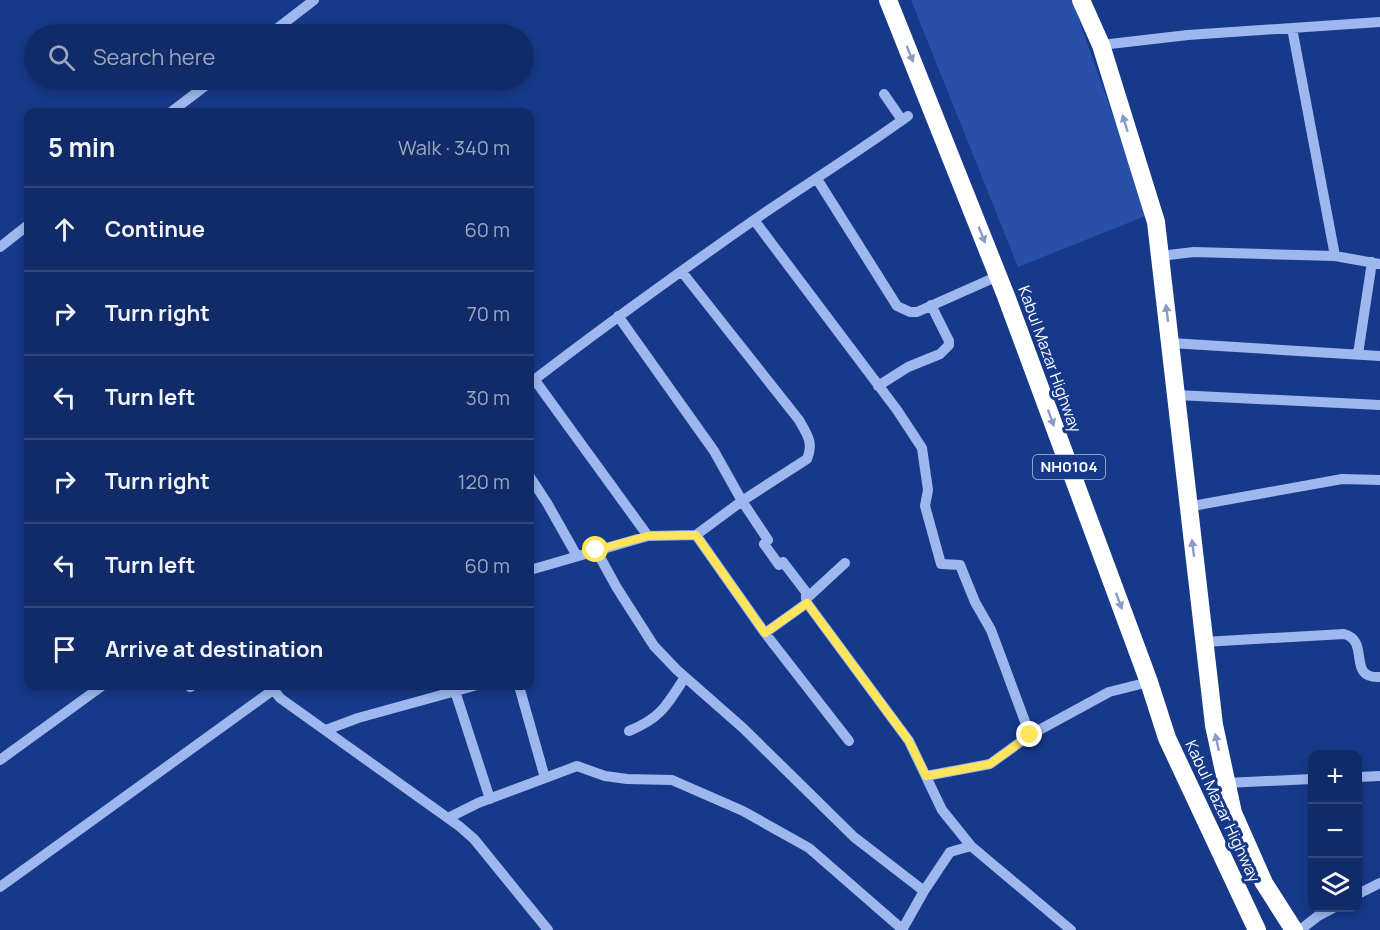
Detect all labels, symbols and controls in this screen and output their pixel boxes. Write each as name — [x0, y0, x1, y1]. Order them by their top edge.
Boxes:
search box — [24, 24, 534, 90]
icon: search — [45, 41, 78, 74]
text: Search here — [93, 42, 215, 72]
one-way arrow — [906, 45, 915, 63]
one-way arrow — [1120, 114, 1130, 132]
text: 5 min — [48, 129, 115, 165]
text: Walk · 340 m — [398, 134, 510, 161]
icon: ahead — [48, 213, 81, 246]
text: Continue — [105, 214, 205, 244]
text: 60 m — [464, 216, 510, 243]
one-way arrow — [977, 227, 987, 245]
street label: Kabul Mazar Highway — [1013, 283, 1087, 436]
icon: right — [48, 297, 81, 330]
text: Turn right — [105, 298, 210, 328]
text: 70 m — [467, 300, 510, 327]
one-way arrow — [1162, 303, 1172, 322]
icon: left — [48, 381, 81, 414]
text: Turn left — [105, 382, 195, 412]
text: 30 m — [466, 384, 510, 411]
one-way arrow — [1047, 409, 1056, 427]
road number: NH0104 — [1033, 455, 1105, 479]
icon: right — [48, 465, 81, 498]
text: Turn right — [105, 466, 210, 496]
text: 120 m — [458, 468, 510, 495]
route start — [582, 536, 608, 562]
one-way arrow — [1188, 539, 1197, 558]
icon: left — [48, 549, 81, 582]
text: Turn left — [105, 550, 195, 580]
text: 60 m — [464, 552, 510, 579]
one-way arrow — [1114, 592, 1124, 610]
icon: arrive — [48, 633, 81, 666]
text: Arrive at destination — [105, 634, 323, 664]
route end — [1016, 721, 1042, 747]
one-way arrow — [1212, 732, 1222, 751]
street label: Kabul Mazar Highway — [1180, 736, 1266, 886]
map controls — [1308, 750, 1362, 912]
button: + — [1308, 750, 1362, 804]
button: − — [1308, 804, 1362, 858]
button: layers — [1308, 858, 1362, 912]

